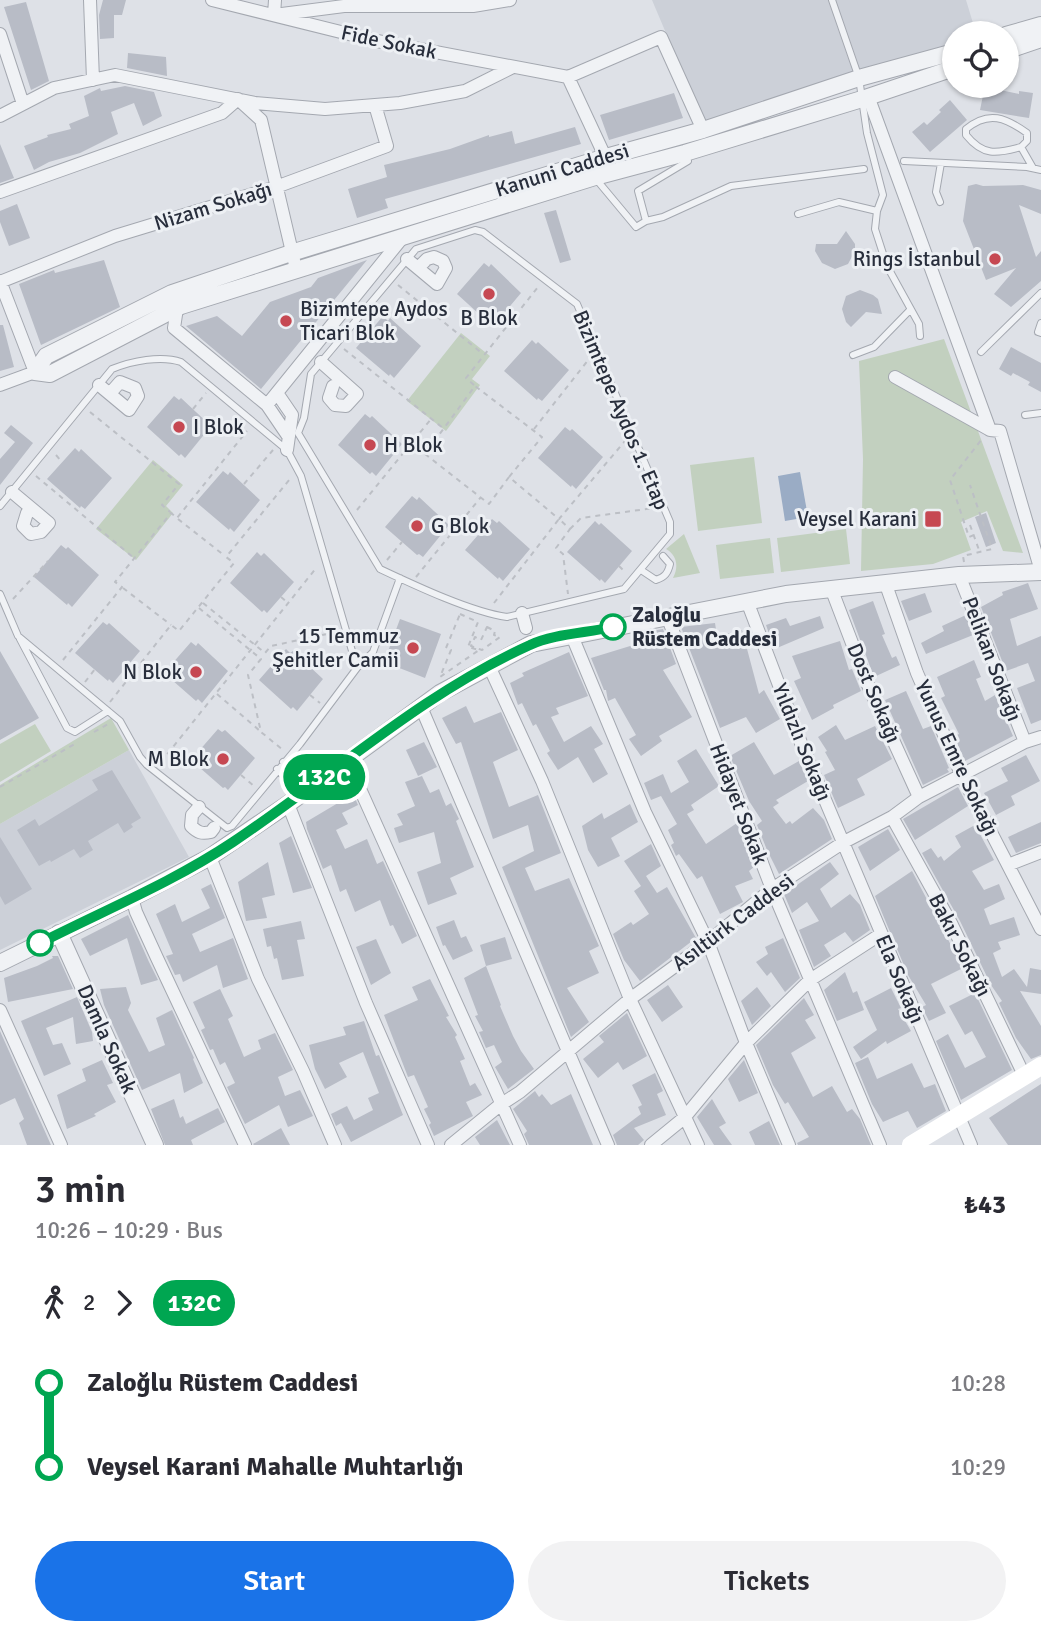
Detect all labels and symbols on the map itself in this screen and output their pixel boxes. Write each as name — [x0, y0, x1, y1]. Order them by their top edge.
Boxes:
street label: Fide Sokak — [339, 19, 440, 65]
street label: Kanuni Caddesi — [492, 137, 632, 203]
street label: Nizam Sokağı — [151, 176, 275, 236]
place label: Rings İstanbul — [853, 246, 981, 272]
marker: Rings İstanbul — [987, 251, 1003, 267]
marker: B Blok — [481, 286, 497, 302]
place label: Bizimtepe Aydos Ticari Blok — [300, 296, 448, 346]
place label: B Blok — [460, 305, 518, 331]
street label: Bizimtepe Aydos 1. Etap — [567, 306, 675, 514]
marker: Bizimtepe Aydos Ticari Blok — [278, 313, 294, 329]
place label: I Blok — [193, 414, 244, 440]
marker: I Blok — [171, 419, 187, 435]
place label: H Blok — [384, 432, 443, 458]
marker: H Blok — [362, 437, 378, 453]
place label: Veysel Karani — [797, 506, 917, 532]
marker: Veysel Karani — [923, 509, 943, 529]
place label: G Blok — [431, 513, 490, 539]
marker: G Blok — [409, 518, 425, 534]
street label: Pelikan Sokağı — [956, 593, 1028, 725]
place label: Zaloğlu Rüstem Caddesi — [632, 602, 777, 652]
marker: Zaloğlu Rüstem Caddesi — [600, 614, 626, 640]
place label: 15 Temmuz Şehitler Camii — [272, 623, 399, 673]
street label: Dost Sokağı — [841, 639, 907, 747]
marker: 15 Temmuz Şehitler Camii — [405, 640, 421, 656]
place label: N Blok — [123, 659, 182, 685]
marker: N Blok — [188, 664, 204, 680]
street label: Yunus Emre Sokağı — [909, 676, 1005, 840]
street label: Yıldızlı Sokağı — [767, 679, 837, 805]
street label: Hidayet Sokak — [704, 740, 774, 869]
place label: M Blok — [147, 746, 209, 772]
marker: M Blok — [215, 751, 231, 767]
line badge: 132C — [275, 754, 373, 800]
street label: Asıltürk Caddesi — [667, 868, 799, 976]
street label: Bakır Sokağı — [923, 889, 997, 1001]
unlabelled marker — [27, 930, 53, 956]
street label: Ela Sokağı — [870, 931, 930, 1027]
street label: Damla Sokak — [71, 980, 143, 1098]

